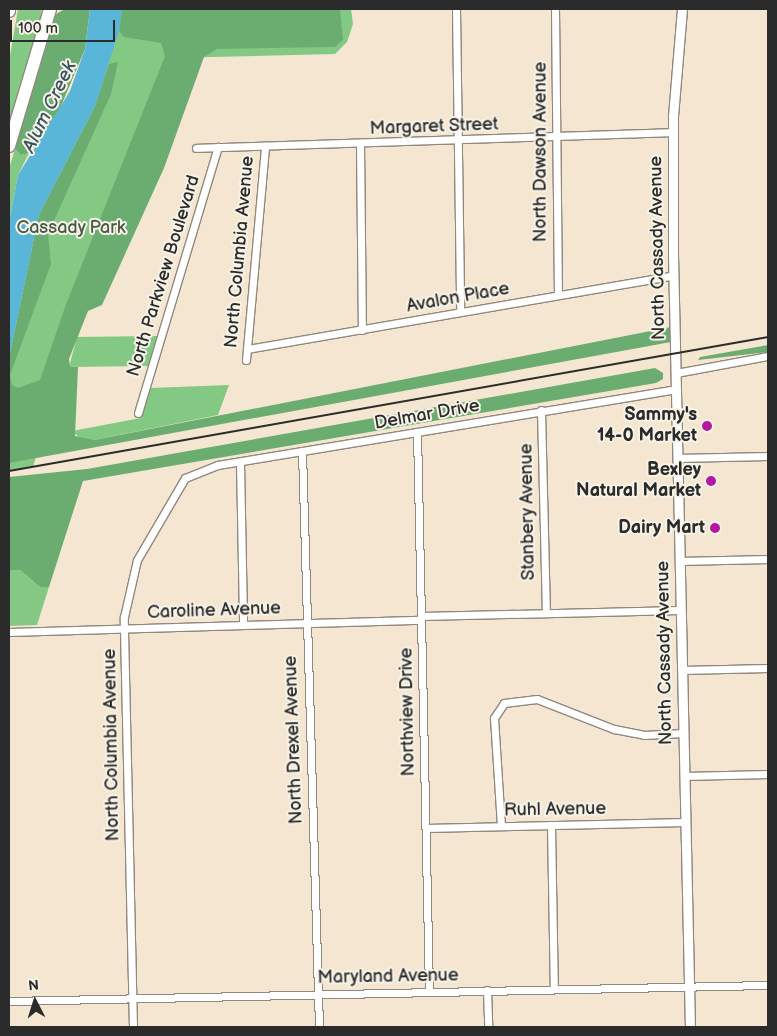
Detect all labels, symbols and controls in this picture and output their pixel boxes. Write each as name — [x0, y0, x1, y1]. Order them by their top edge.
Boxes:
scale bar — [12, 10, 118, 42]
text: 100 m — [18, 19, 58, 38]
water label: Alum Creek — [18, 57, 82, 157]
street label: North Dawson Avenue — [530, 62, 552, 242]
street label: Margaret Street — [369, 114, 499, 140]
street label: North Columbia Avenue — [221, 155, 259, 349]
street label: North Cassady Avenue — [646, 155, 670, 341]
street label: North Parkview Boulevard — [123, 173, 205, 379]
park label: Cassady Park — [16, 217, 126, 239]
street label: Avalon Place — [405, 278, 511, 318]
street label: Delmar Drive — [373, 395, 481, 435]
place label: Sammy's 14-0 Market — [597, 405, 697, 448]
marker: Sammy's 14-0 Market — [701, 420, 713, 432]
street label: Stanbery Avenue — [516, 443, 540, 581]
place label: Bexley Natural Market — [576, 460, 701, 502]
marker: Bexley Natural Market — [705, 475, 717, 487]
place label: Dairy Mart — [618, 517, 705, 539]
marker: Dairy Mart — [709, 522, 721, 534]
street label: North Cassady Avenue — [653, 560, 677, 746]
street label: Caroline Avenue — [147, 598, 281, 624]
street label: Northview Drive — [396, 647, 420, 777]
street label: North Columbia Avenue — [100, 648, 124, 842]
street label: North Drexel Avenue — [280, 655, 308, 825]
street label: Ruhl Avenue — [504, 798, 606, 822]
street label: Maryland Avenue — [317, 965, 459, 989]
north arrow — [10, 976, 60, 1026]
text: N — [28, 977, 40, 994]

